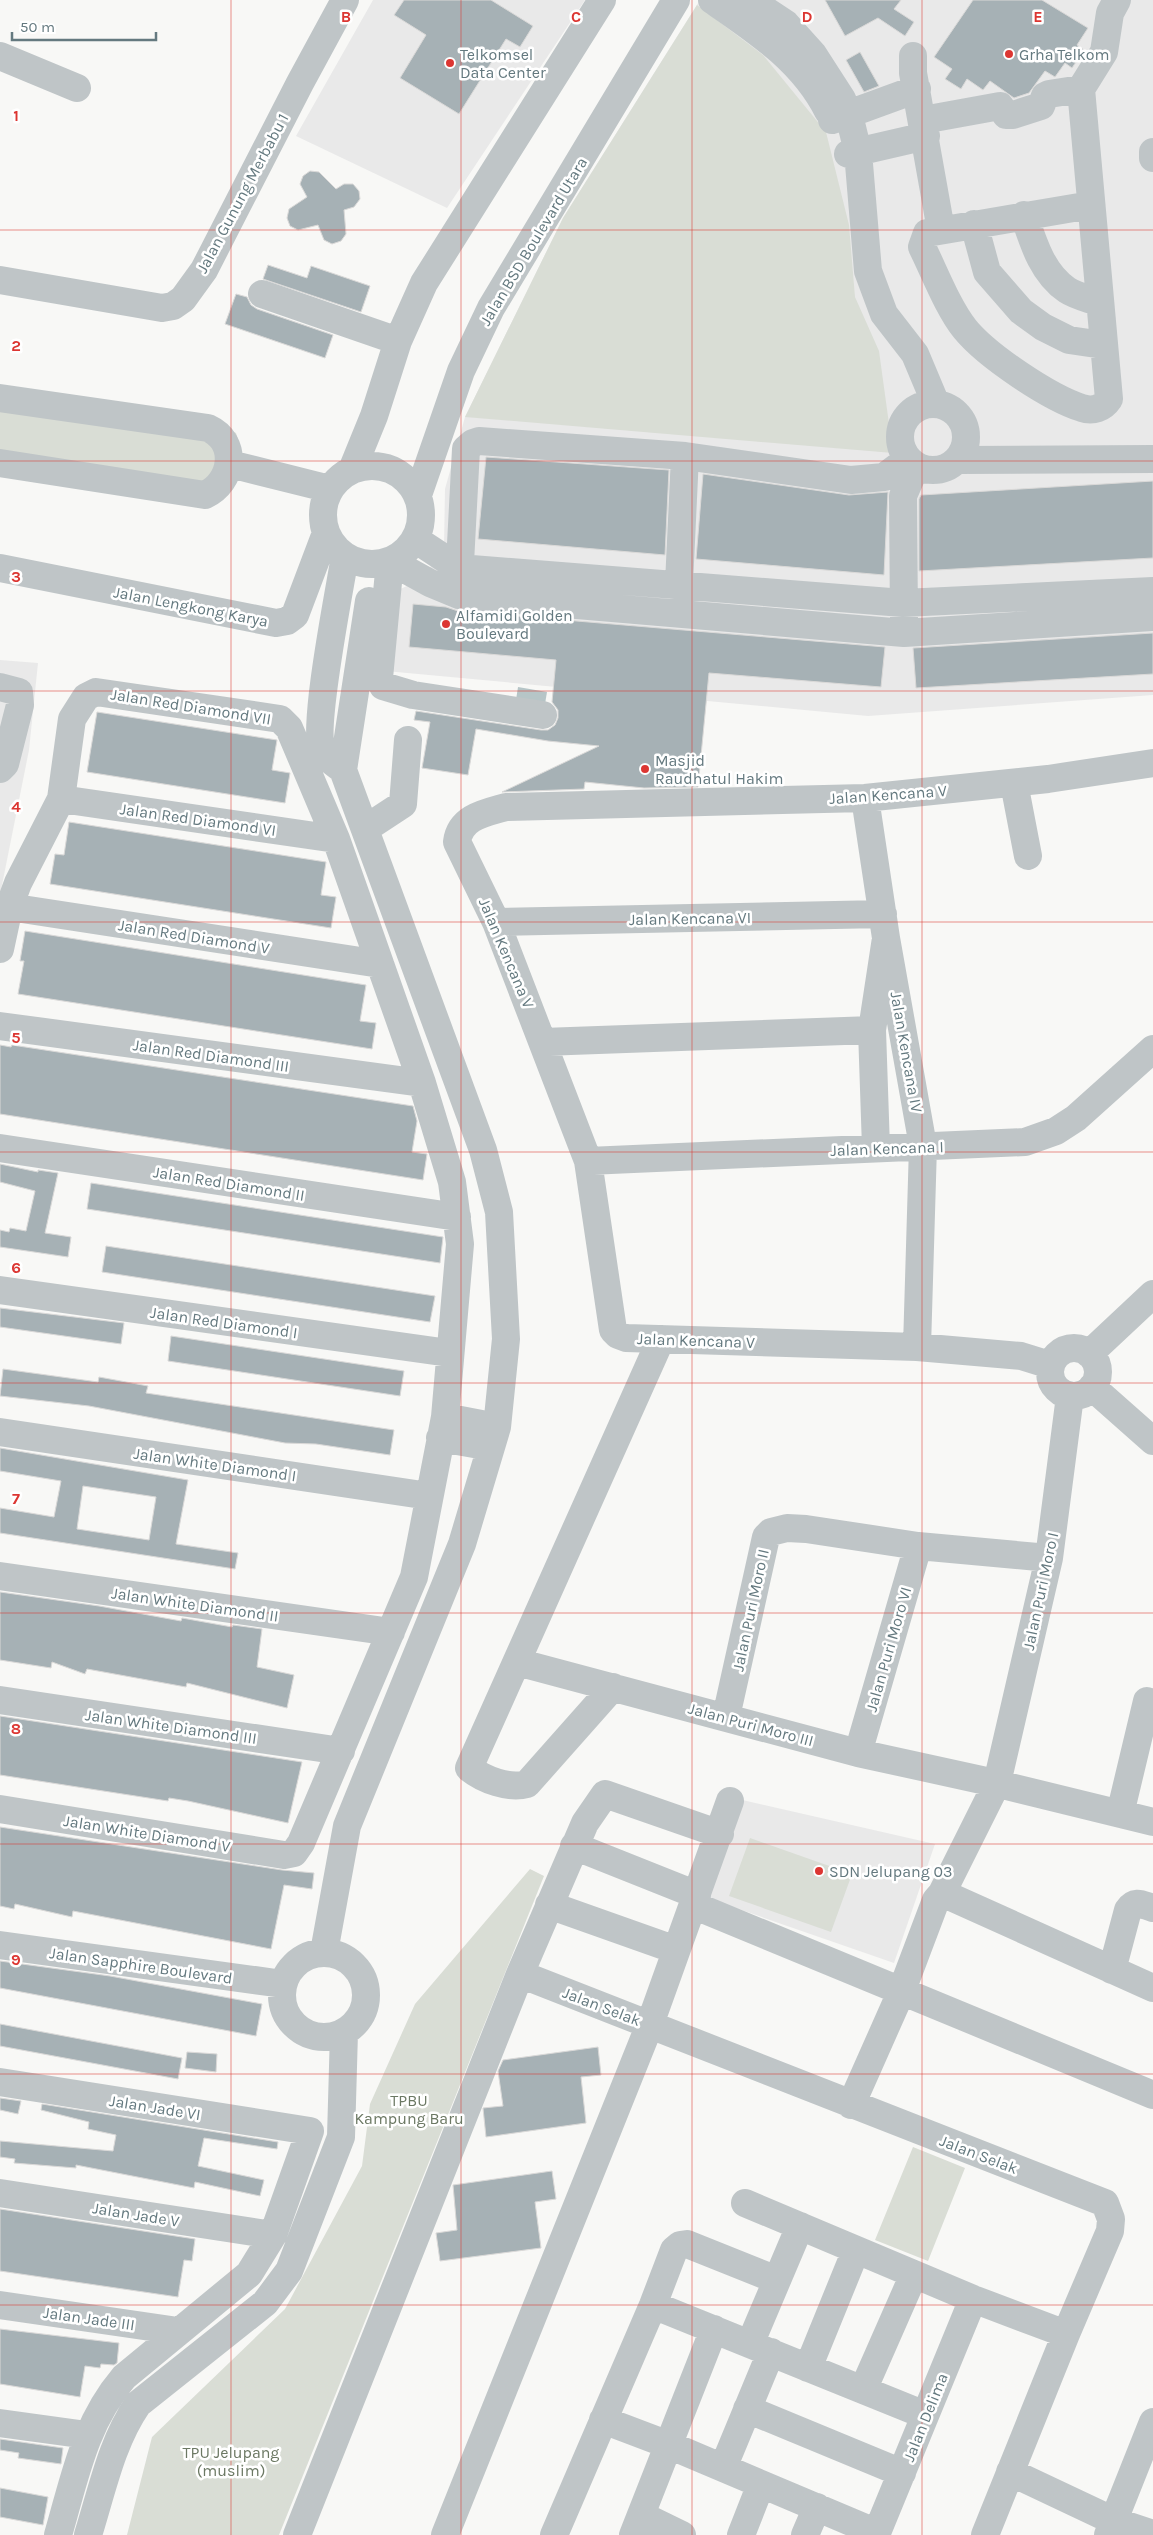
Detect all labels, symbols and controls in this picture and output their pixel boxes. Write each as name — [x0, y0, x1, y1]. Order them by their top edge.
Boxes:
text: B — [341, 7, 351, 26]
text: C — [571, 7, 581, 26]
text: D — [802, 7, 813, 26]
text: E — [1033, 7, 1043, 26]
scale bar — [12, 10, 156, 42]
text: 50 m — [20, 18, 55, 36]
place label: Telkomsel Data Center — [460, 45, 546, 82]
place label: Grha Telkom — [1019, 45, 1110, 64]
marker: Grha Telkom — [1003, 48, 1015, 60]
marker: Telkomsel Data Center — [444, 57, 456, 69]
text: 1 — [13, 106, 19, 125]
street label: Jalan Gunung Merbabu 1 — [192, 110, 293, 276]
street label: Jalan BSD Boulevard Utara — [476, 154, 591, 329]
text: 2 — [11, 336, 21, 355]
text: 3 — [11, 567, 21, 586]
street label: Jalan Lengkong Karya — [112, 582, 270, 631]
place label: Alfamidi Golden Boulevard — [456, 606, 573, 643]
marker: Alfamidi Golden Boulevard — [440, 618, 452, 630]
street label: Jalan Red Diamond VII — [109, 684, 272, 729]
place label: Masjid Raudhatul Hakim — [655, 751, 783, 788]
marker: Masjid Raudhatul Hakim — [639, 763, 651, 775]
street label: Jalan Kencana V — [829, 781, 948, 808]
text: 4 — [11, 797, 21, 816]
street label: Jalan Red Diamond VI — [119, 799, 277, 840]
street label: Jalan Kencana V — [475, 895, 538, 1011]
street label: Jalan Kencana VI — [629, 908, 751, 929]
street label: Jalan Red Diamond V — [117, 915, 271, 958]
street label: Jalan Kencana IV — [887, 990, 926, 1114]
text: 5 — [11, 1028, 21, 1047]
street label: Jalan Red Diamond III — [132, 1035, 290, 1076]
street label: Jalan Kencana I — [830, 1137, 944, 1160]
street label: Jalan Red Diamond II — [152, 1162, 306, 1205]
text: 6 — [11, 1258, 21, 1277]
street label: Jalan Red Diamond I — [149, 1303, 299, 1342]
street label: Jalan Kencana V — [637, 1329, 755, 1352]
street label: Jalan White Diamond I — [132, 1444, 297, 1485]
text: 7 — [12, 1489, 20, 1508]
street label: Jalan Puri Moro I — [1019, 1530, 1062, 1652]
street label: Jalan Puri Moro II — [728, 1547, 773, 1673]
street label: Jalan White Diamond II — [110, 1583, 280, 1626]
street label: Jalan Puri Moro VI — [862, 1585, 915, 1714]
street label: Jalan Puri Moro III — [686, 1699, 816, 1750]
street label: Jalan White Diamond III — [84, 1705, 258, 1748]
text: 8 — [11, 1719, 21, 1738]
street label: Jalan White Diamond V — [62, 1811, 232, 1856]
place label: SDN Jelupang 03 — [829, 1862, 952, 1881]
marker: SDN Jelupang 03 — [813, 1865, 825, 1877]
street label: Jalan Sapphire Boulevard — [48, 1943, 234, 1988]
text: 9 — [11, 1950, 21, 1969]
street label: Jalan Selak — [560, 1983, 644, 2030]
street label: Jalan Jade VI — [108, 2091, 202, 2124]
park label: TPBU Kampung Baru — [354, 2091, 464, 2128]
street label: Jalan Selak — [937, 2131, 1021, 2178]
street label: Jalan Jade V — [91, 2198, 181, 2231]
street label: Jalan Jade III — [42, 2303, 136, 2334]
street label: Jalan Delima — [899, 2370, 952, 2464]
park label: TPU Jelupang (muslim) — [183, 2443, 279, 2480]

